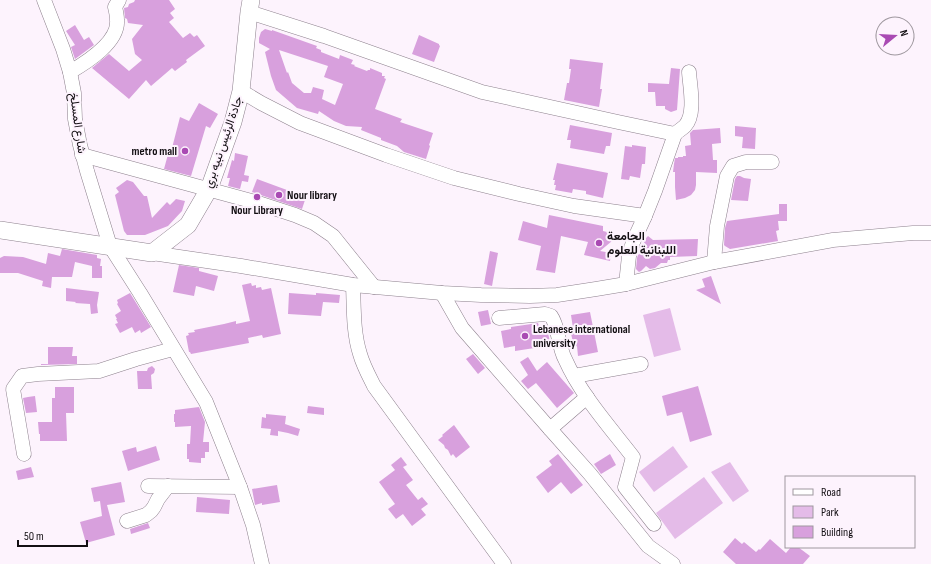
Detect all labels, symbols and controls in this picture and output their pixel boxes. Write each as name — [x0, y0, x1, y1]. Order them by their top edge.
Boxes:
north arrow — [875, 16, 915, 56]
text: N — [897, 28, 911, 38]
street label: شارع المسلخ — [65, 92, 89, 155]
street label: جادة الرئيس نبيه بري — [201, 94, 248, 191]
place label: metro mall — [132, 144, 177, 159]
marker: metro mall — [180, 146, 190, 156]
place label: Nour library — [287, 188, 337, 203]
marker: Nour library — [274, 190, 284, 200]
marker: Nour Library — [252, 192, 262, 202]
place label: Nour Library — [231, 203, 283, 218]
place label: الجامعة اللبنانية للعلوم — [607, 229, 676, 258]
marker: الجامعة اللبنانية للعلوم — [594, 238, 604, 248]
place label: Lebanese international university — [533, 322, 630, 351]
marker: Lebanese international university — [520, 331, 530, 341]
legend — [785, 476, 915, 548]
text: Road — [821, 485, 841, 500]
text: Park — [821, 505, 839, 520]
scale bar — [18, 522, 87, 548]
text: Building — [821, 525, 853, 540]
text: 50 m — [24, 529, 44, 544]

